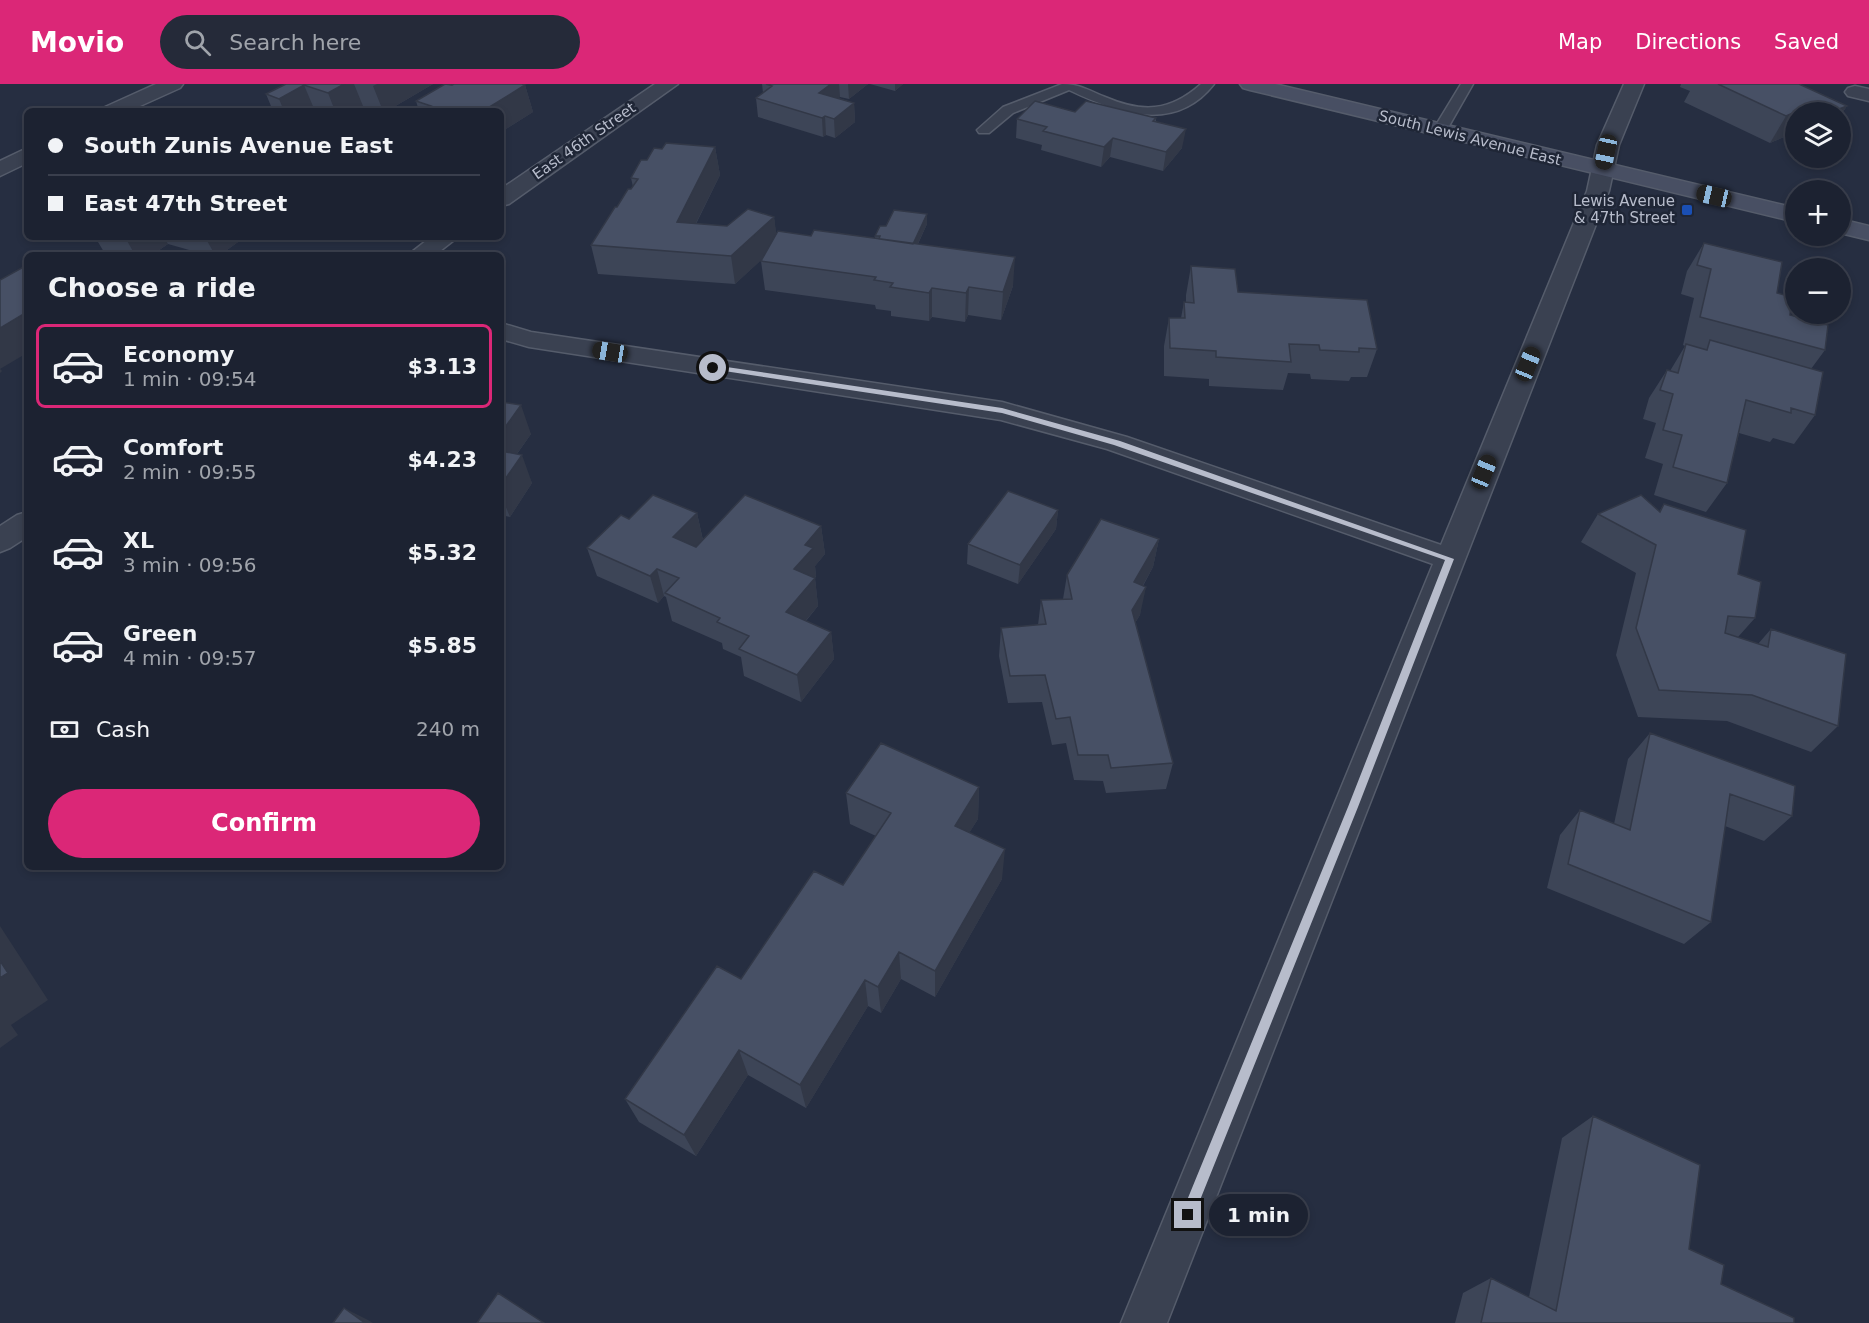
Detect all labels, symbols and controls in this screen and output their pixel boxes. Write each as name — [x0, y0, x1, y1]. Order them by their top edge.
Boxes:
search box — [160, 15, 580, 69]
text: Movio — [30, 26, 124, 59]
icon: search — [181, 26, 214, 59]
text: Search here — [229, 30, 361, 55]
text: Map — [1558, 30, 1602, 54]
text: Directions — [1635, 30, 1741, 54]
text: Saved — [1774, 30, 1839, 54]
street label: East 46th Street — [529, 99, 639, 183]
map controls — [1785, 102, 1851, 324]
button: layers — [1785, 102, 1851, 168]
street label: South Lewis Avenue East — [1377, 107, 1563, 169]
text: South Zunis Avenue East — [84, 133, 393, 158]
car — [1593, 133, 1619, 171]
button: + — [1785, 180, 1851, 246]
car — [1694, 183, 1734, 209]
text: East 47th Street — [84, 191, 287, 216]
place label: Lewis Avenue & 47th Street — [1573, 192, 1675, 227]
marker: Lewis Avenue & 47th Street — [1680, 203, 1694, 217]
button: − — [1785, 258, 1851, 324]
text: Choose a ride — [48, 272, 256, 303]
icon: car — [51, 339, 105, 393]
car — [591, 340, 629, 364]
text: Economy — [123, 342, 234, 367]
car — [1513, 344, 1543, 384]
text: $3.13 — [407, 354, 477, 379]
route start — [699, 354, 726, 381]
text: 1 min · 09:54 — [123, 367, 257, 391]
icon: car — [51, 432, 105, 486]
text: Comfort — [123, 435, 223, 460]
text: $4.23 — [407, 447, 477, 472]
car — [1469, 452, 1499, 492]
text: 2 min · 09:55 — [123, 460, 257, 484]
icon: car — [51, 525, 105, 579]
text: XL — [123, 528, 154, 553]
text: $5.32 — [407, 540, 477, 565]
text: 3 min · 09:56 — [123, 553, 257, 577]
icon: car — [51, 618, 105, 672]
text: Green — [123, 621, 197, 646]
text: $5.85 — [407, 633, 477, 658]
text: 4 min · 09:57 — [123, 646, 257, 670]
icon: cash — [48, 713, 81, 746]
text: Cash — [96, 717, 150, 742]
text: 240 m — [416, 717, 480, 741]
button: Confirm — [48, 789, 480, 858]
callout: 1 min — [1209, 1194, 1308, 1236]
route end — [1174, 1201, 1201, 1228]
text: 1 min — [1227, 1203, 1290, 1227]

